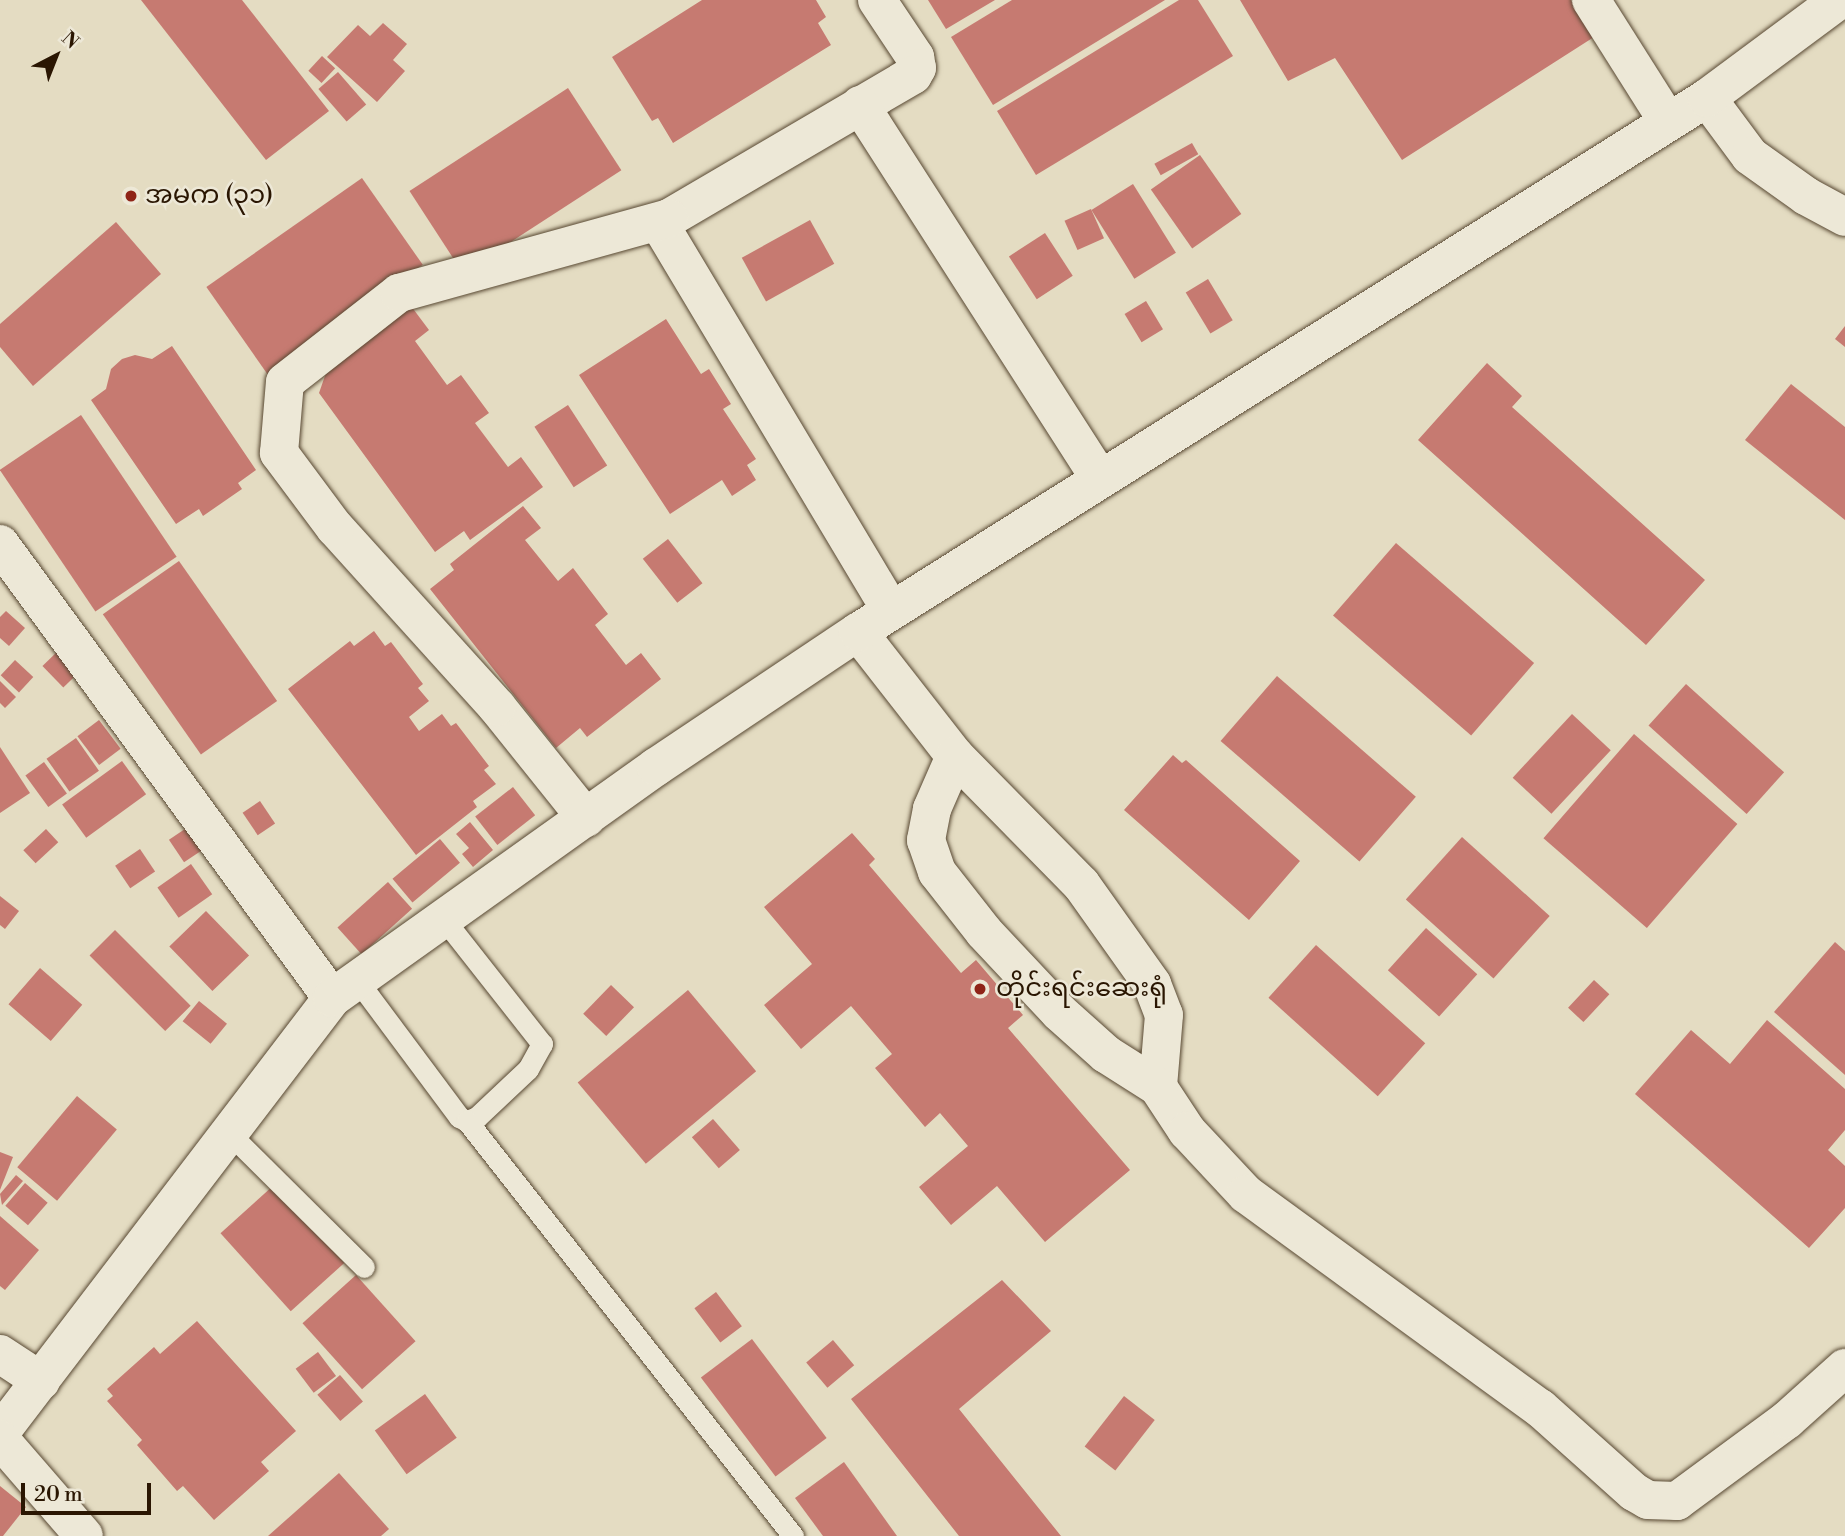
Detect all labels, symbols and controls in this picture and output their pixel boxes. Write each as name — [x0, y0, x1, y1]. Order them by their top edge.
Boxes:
north arrow — [21, 21, 91, 91]
text: N — [56, 26, 84, 54]
place label: အမက (၃၁) — [145, 180, 273, 212]
marker: အမက (၃၁) — [123, 188, 139, 204]
place label: တိုင်းရင်းဆေးရုံ — [996, 973, 1167, 1005]
marker: တိုင်းရင်းဆေးရုံ — [970, 979, 990, 999]
scale bar — [24, 1470, 154, 1514]
text: 20 m — [34, 1482, 83, 1508]

